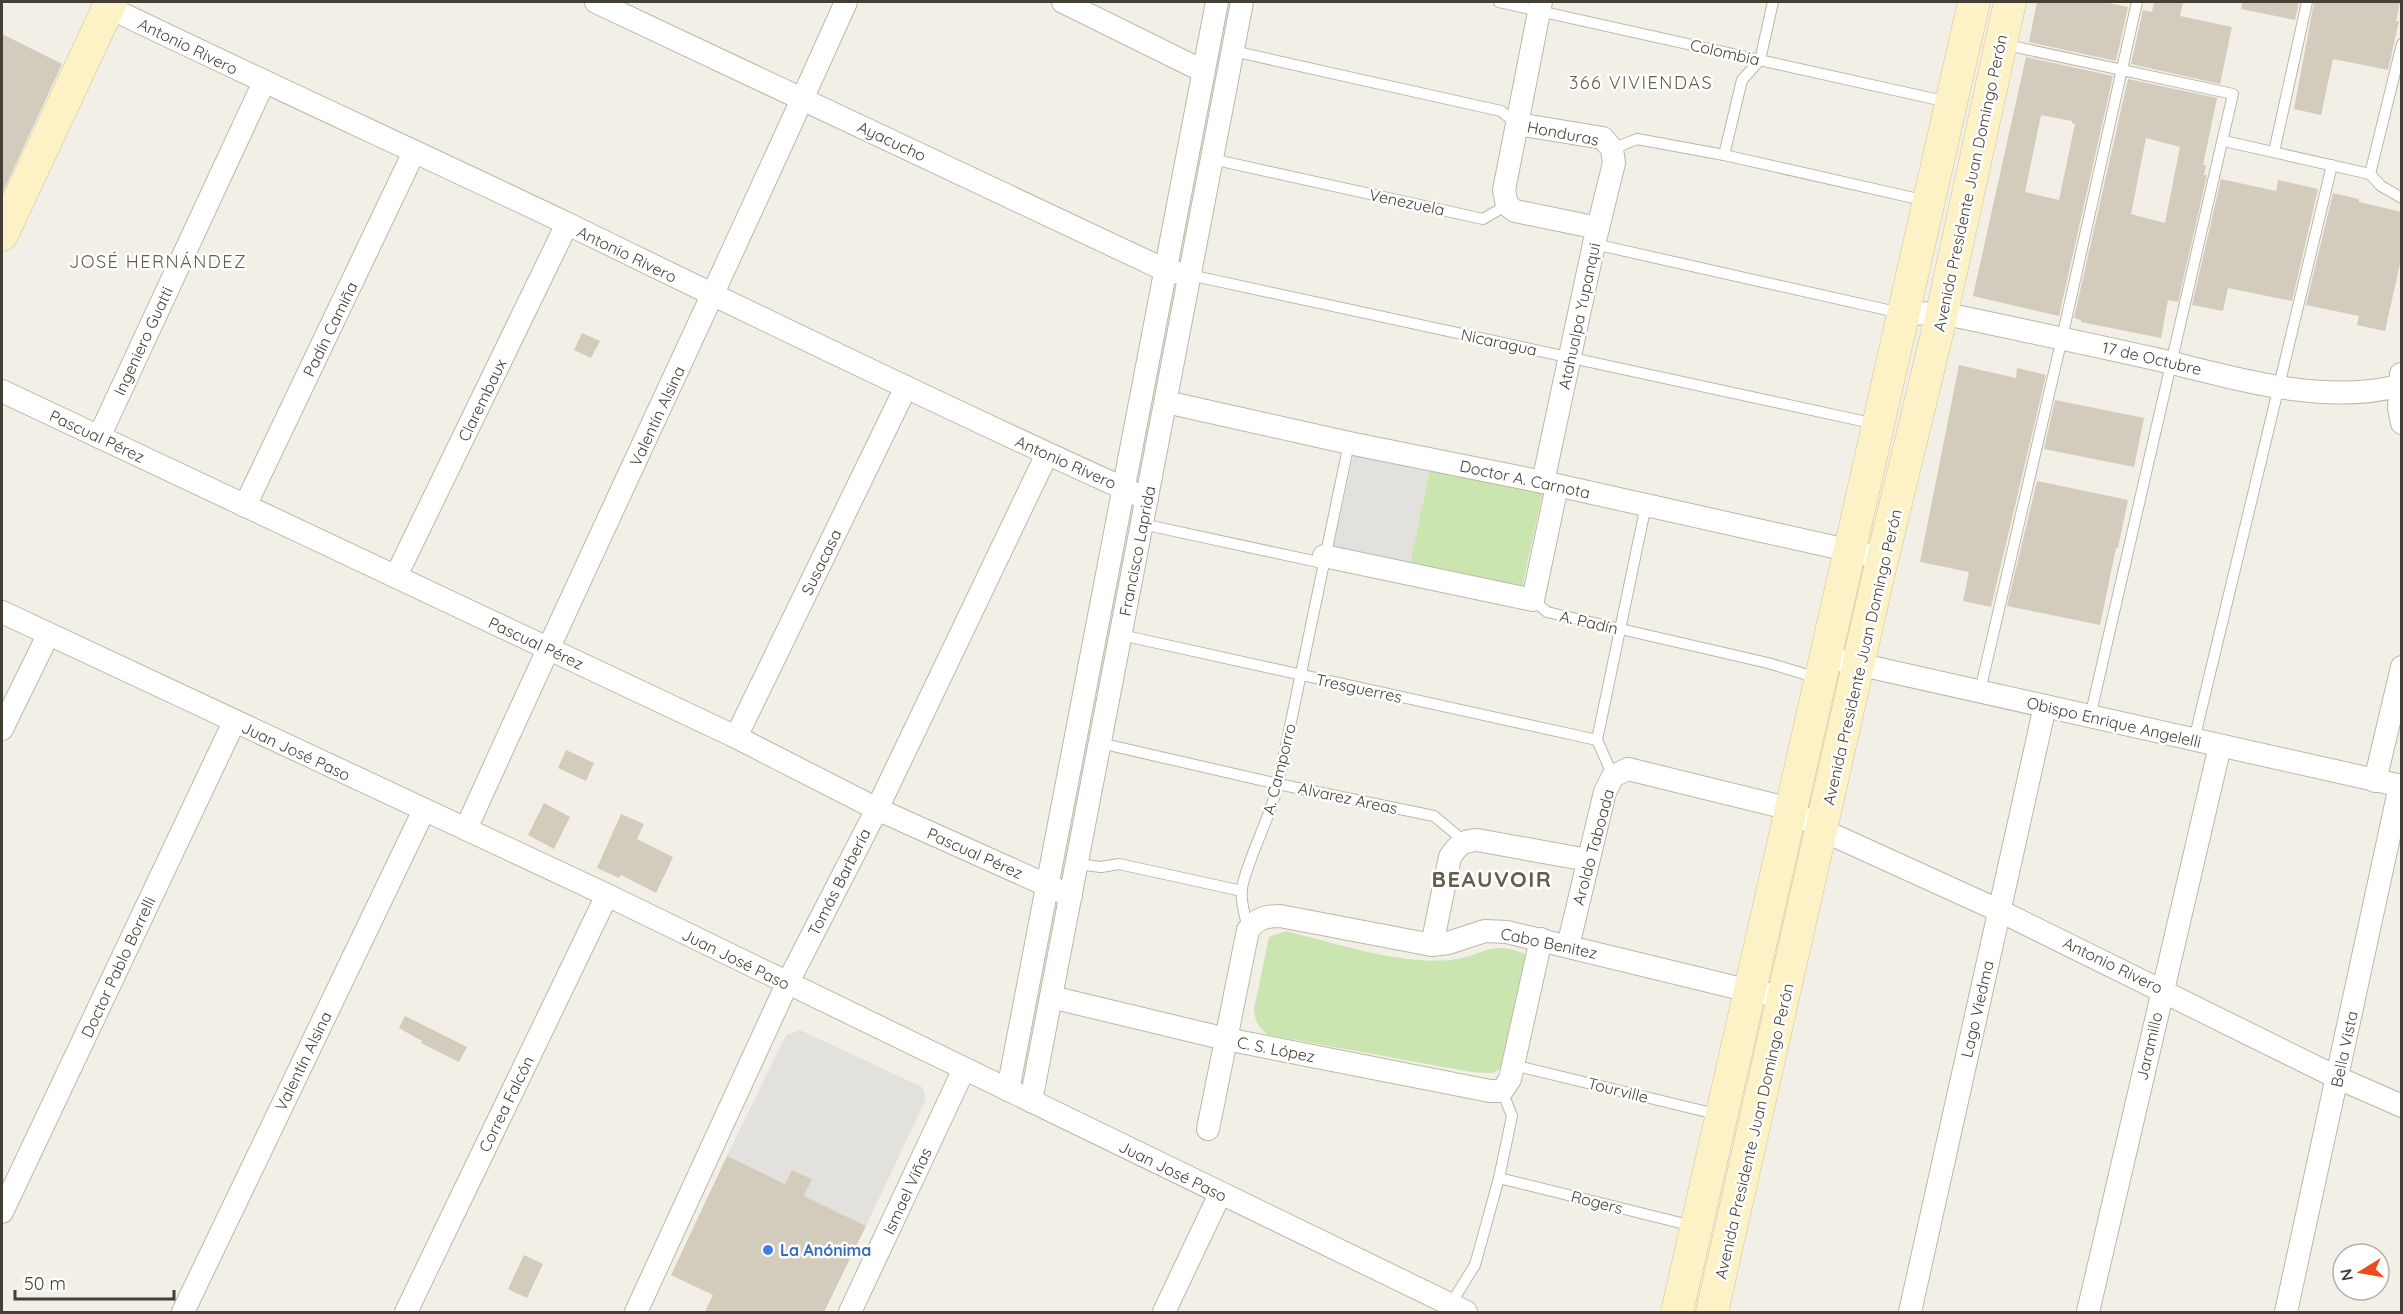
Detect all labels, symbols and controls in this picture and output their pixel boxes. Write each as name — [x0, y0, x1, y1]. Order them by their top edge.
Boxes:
street label: Antonio Rivero — [135, 13, 241, 79]
street label: Avenida Presidente Juan Domingo Perón — [1929, 33, 2011, 333]
street label: Colombia — [1688, 34, 1762, 70]
district label: 366 VIVIENDAS — [1569, 71, 1713, 94]
street label: Ayacucho — [855, 116, 929, 166]
street label: Honduras — [1525, 116, 1601, 150]
street label: Venezuela — [1367, 184, 1447, 220]
street label: Antonio Rivero — [574, 221, 680, 287]
street label: Atahualpa Yupanqui — [1554, 241, 1604, 391]
district label: JOSÉ HERNÁNDEZ — [69, 250, 247, 273]
street label: Padín Camiña — [298, 278, 362, 380]
street label: Ingeniero Guatti — [109, 283, 177, 399]
street label: Nicaragua — [1459, 324, 1539, 360]
street label: 17 de Octubre — [2100, 337, 2204, 379]
street label: Clarembaux — [453, 355, 511, 445]
street label: Valentín Alsina — [625, 363, 689, 469]
street label: Pascual Pérez — [46, 405, 148, 467]
street label: Antonio Rivero — [1012, 431, 1120, 493]
street label: Doctor A. Carnota — [1458, 455, 1592, 503]
street label: Francisco Laprida — [1115, 484, 1159, 618]
street label: Avenida Presidente Juan Domingo Perón — [1818, 507, 1906, 807]
street label: Susacasa — [797, 526, 845, 598]
street label: A. Padín — [1558, 606, 1620, 638]
street label: Pascual Pérez — [485, 612, 587, 674]
street label: Tresguerres — [1314, 669, 1404, 707]
street label: Obispo Enrique Angelelli — [2025, 692, 2203, 752]
street label: Juan José Paso — [238, 717, 354, 785]
street label: A. Camporro — [1258, 721, 1300, 817]
street label: Alvarez Areas — [1296, 778, 1400, 818]
street label: Aroldo Taboada — [1568, 787, 1618, 907]
street label: Pascual Pérez — [924, 823, 1026, 883]
street label: Tomás Barbería — [803, 825, 875, 939]
district label: BEAUVOIR — [1432, 865, 1552, 893]
street label: Doctor Pablo Borrelli — [77, 893, 159, 1041]
street label: Cabo Benitez — [1499, 923, 1599, 963]
street label: Juan José Paso — [679, 924, 793, 994]
street label: Antonio Rivero — [2060, 932, 2166, 998]
street label: Lago Viedma — [1956, 959, 1998, 1059]
street label: Avenida Presidente Juan Domingo Perón — [1710, 981, 1798, 1281]
street label: Valentín Alsina — [270, 1008, 336, 1114]
street label: Bella Vista — [2326, 1009, 2362, 1089]
street label: Jaramillo — [2131, 1010, 2167, 1082]
street label: C. S. López — [1236, 1032, 1316, 1066]
street label: Correa Falcón — [474, 1053, 538, 1155]
street label: Tourville — [1586, 1073, 1650, 1107]
street label: Juan José Paso — [1116, 1136, 1230, 1206]
street label: Ismael Viñas — [878, 1144, 936, 1238]
street label: Rogers — [1569, 1186, 1625, 1218]
place label: La Anónima — [780, 1240, 871, 1260]
north arrow — [2331, 1242, 2391, 1302]
marker: La Anónima — [761, 1243, 775, 1257]
scale bar — [15, 1263, 174, 1301]
text: N — [2335, 1267, 2357, 1283]
text: 50 m — [24, 1272, 66, 1295]

